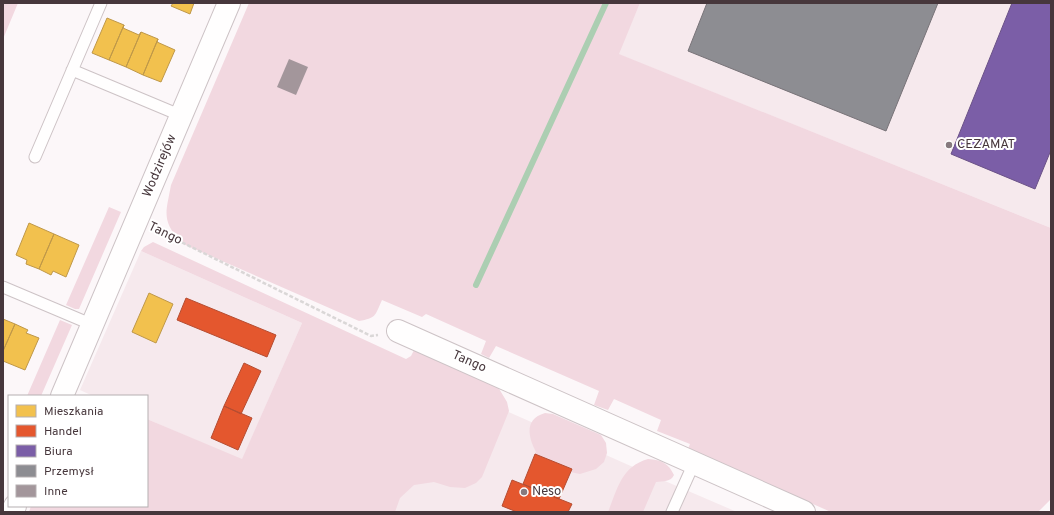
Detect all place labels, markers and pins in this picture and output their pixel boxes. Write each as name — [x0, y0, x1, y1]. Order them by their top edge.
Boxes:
place label: CEZAMAT — [957, 137, 1015, 153]
marker: CEZAMAT — [944, 140, 954, 150]
place label: Neso — [532, 484, 561, 500]
marker: Neso — [519, 487, 529, 497]

